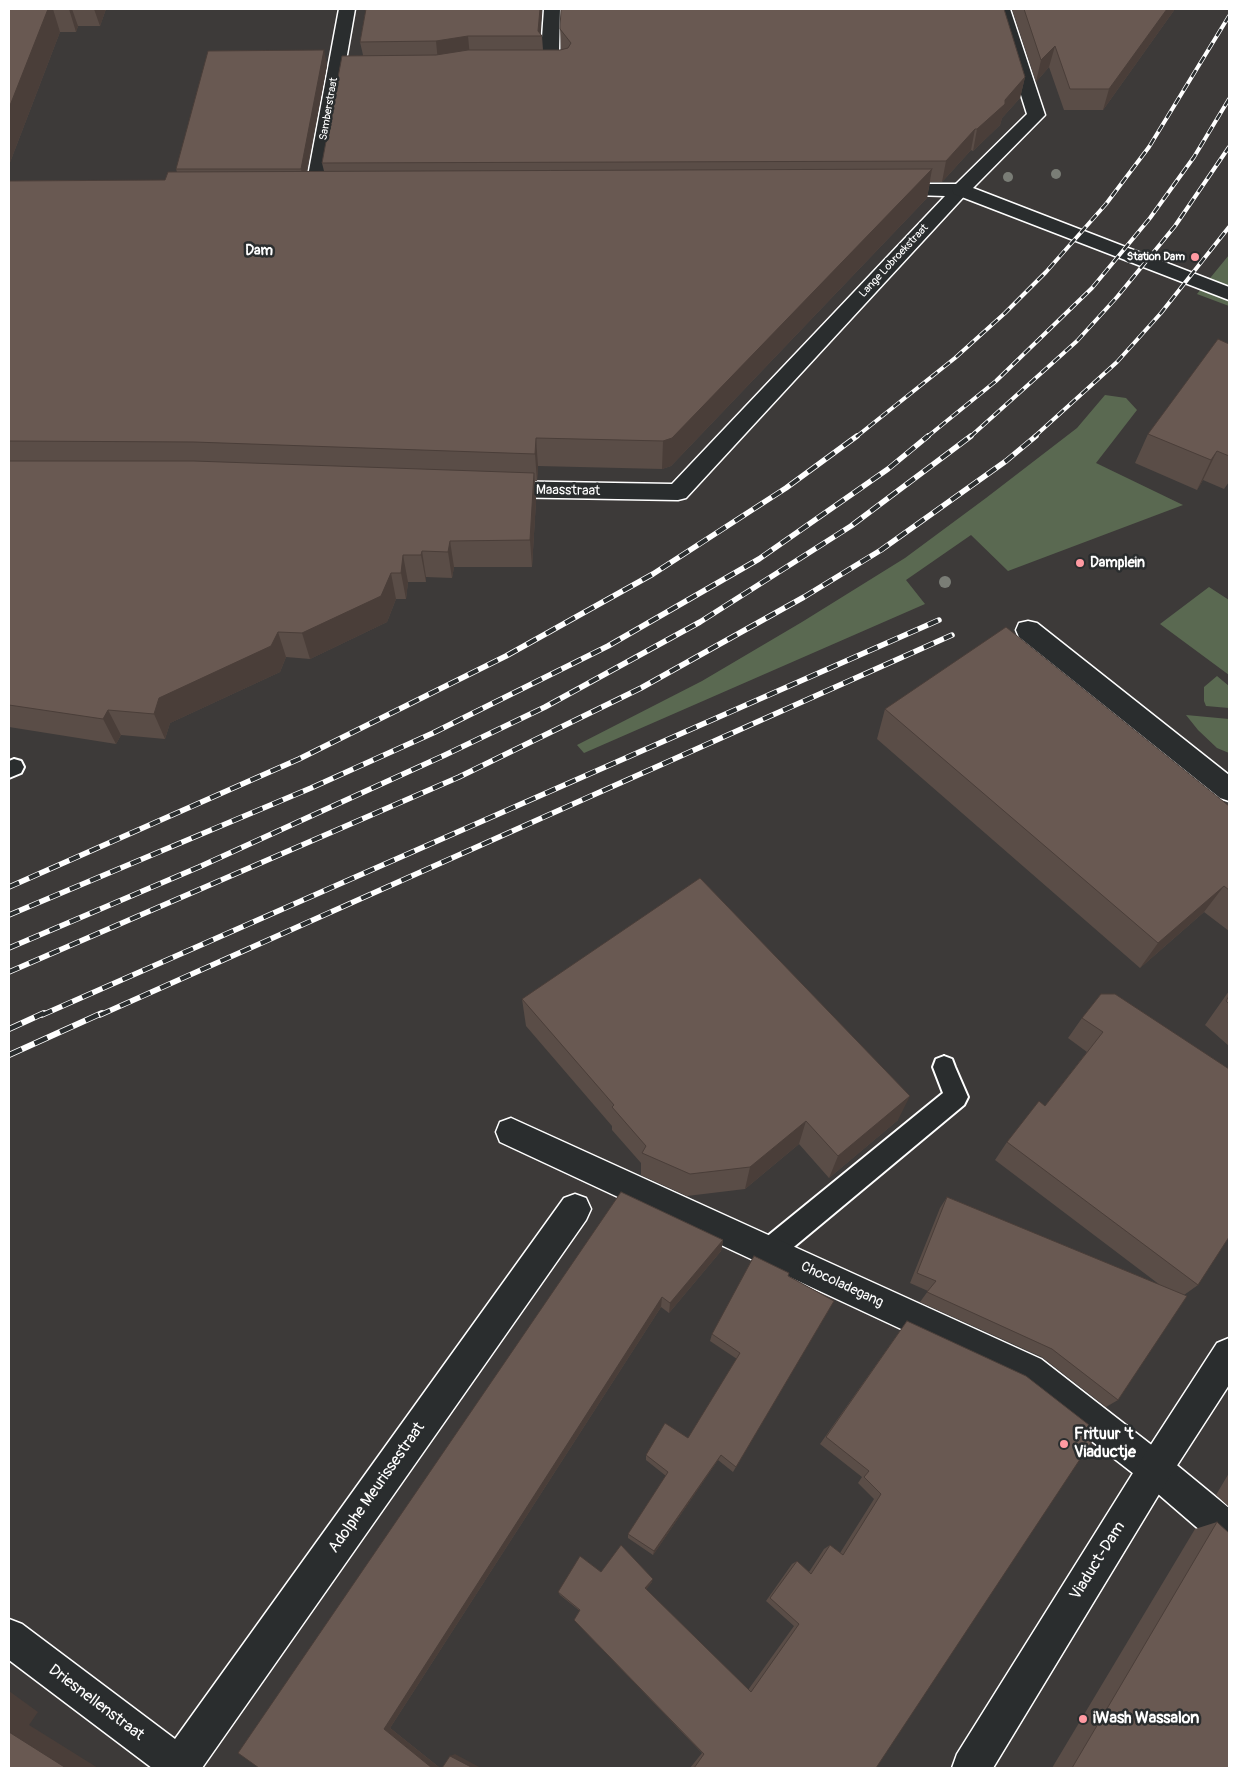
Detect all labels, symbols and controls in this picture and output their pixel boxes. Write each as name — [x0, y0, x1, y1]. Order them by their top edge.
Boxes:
street label: Samberstraat — [317, 77, 341, 141]
street label: Lange Lobroekstraat — [857, 222, 931, 300]
district label: Dam — [245, 243, 273, 259]
place label: Station Dam — [1127, 250, 1185, 264]
marker: Station Dam — [1189, 251, 1201, 263]
street label: Maasstraat — [536, 482, 600, 500]
place label: Damplein — [1090, 555, 1145, 571]
marker: Damplein — [1074, 557, 1086, 569]
street label: Chocoladegang — [798, 1259, 886, 1311]
street label: Adolphe Meurissestraat — [325, 1419, 429, 1557]
place label: Frituur 't Viaductje — [1074, 1425, 1136, 1463]
marker: Frituur 't Viaductje — [1058, 1438, 1070, 1450]
street label: Viaduct-Dam — [1066, 1518, 1130, 1604]
street label: Driesnellenstraat — [44, 1661, 148, 1745]
place label: iWash Wassalon — [1093, 1709, 1199, 1729]
marker: iWash Wassalon — [1077, 1713, 1089, 1725]

